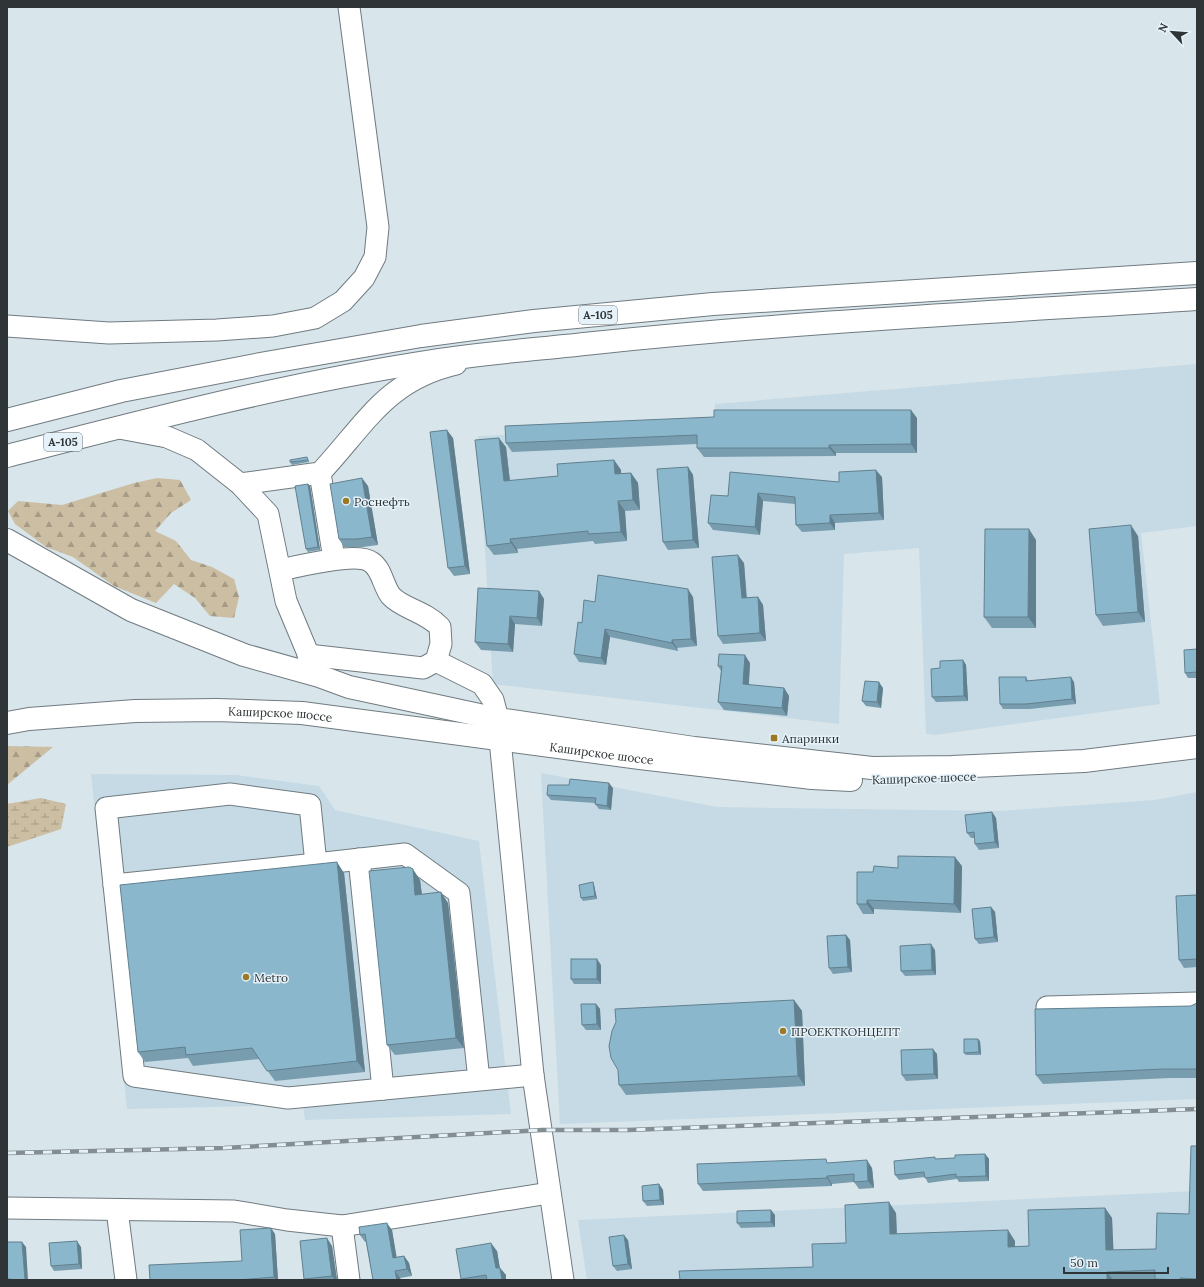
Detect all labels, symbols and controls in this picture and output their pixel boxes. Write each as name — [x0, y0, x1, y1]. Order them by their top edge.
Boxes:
north arrow — [1152, 12, 1192, 52]
text: N — [1155, 20, 1171, 35]
road number: А-105 — [579, 306, 617, 324]
road number: А-105 — [44, 433, 82, 451]
place label: Роснефть — [354, 494, 410, 509]
marker: Роснефть — [341, 496, 351, 506]
street label: Каширское шоссе — [228, 703, 334, 725]
place label: Апаринки — [781, 731, 839, 746]
marker: Апаринки — [769, 733, 779, 743]
street label: Каширское шоссе — [549, 739, 655, 767]
street label: Каширское шоссе — [871, 769, 977, 787]
place label: Metro — [254, 970, 288, 985]
marker: Metro — [241, 972, 251, 982]
place label: ПРОЕКТКОНЦЕПТ — [791, 1024, 900, 1039]
marker: ПРОЕКТКОНЦЕПТ — [778, 1026, 788, 1036]
scale bar — [1064, 1249, 1168, 1275]
text: 50 m — [1070, 1255, 1098, 1270]

